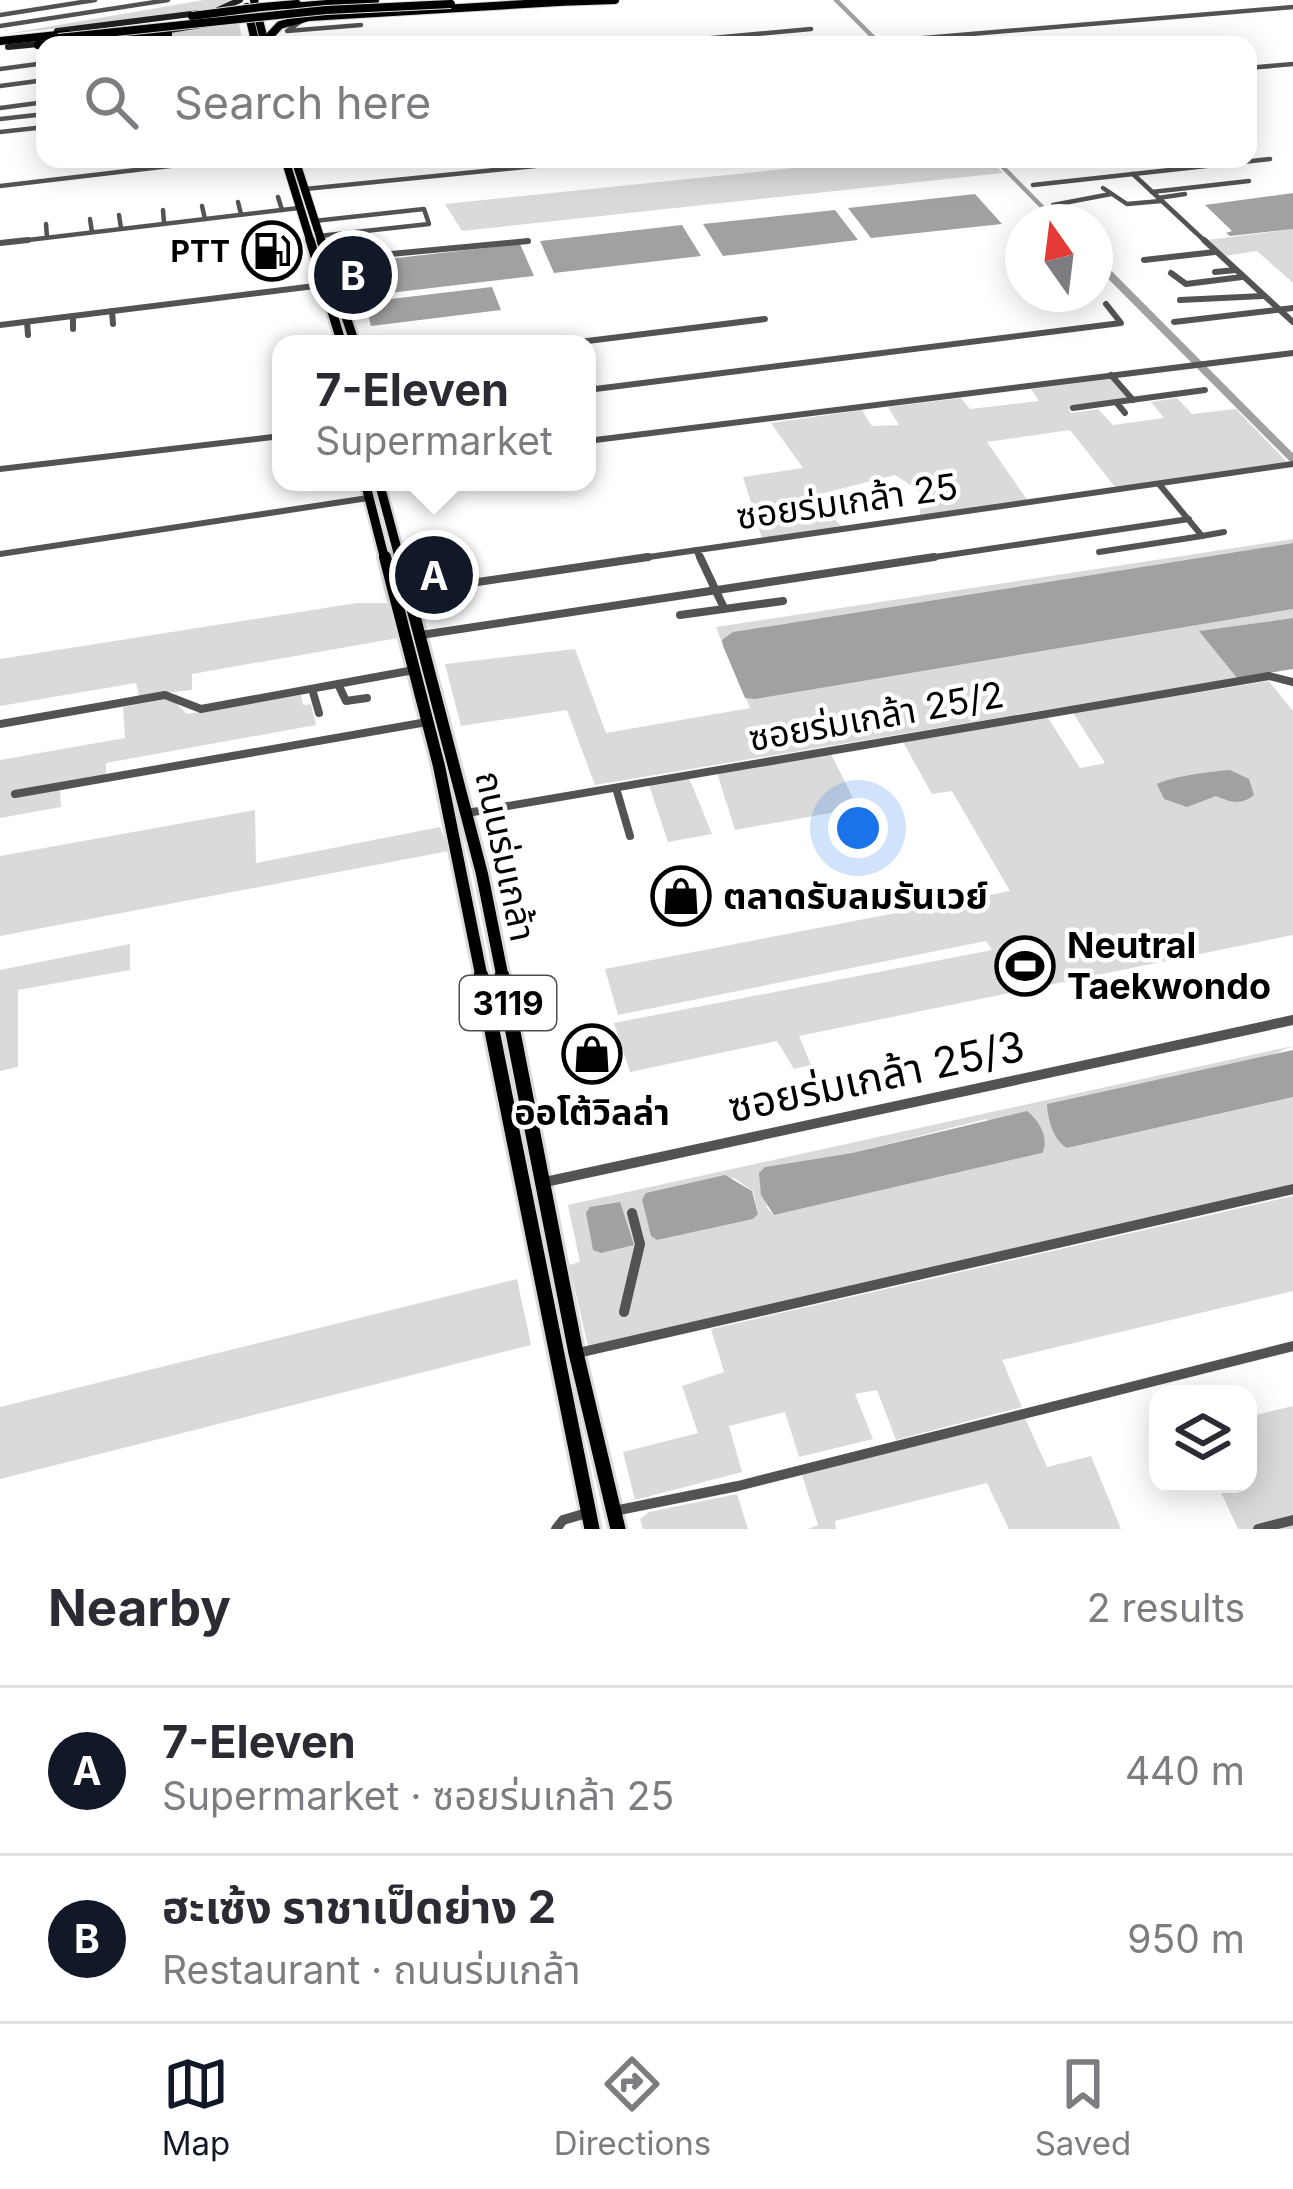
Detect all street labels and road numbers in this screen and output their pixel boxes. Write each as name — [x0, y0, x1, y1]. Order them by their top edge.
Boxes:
street label: ซอยร่มเกล้า 25 — [733, 464, 961, 538]
street label: ซอยร่มเกล้า 25/2 — [745, 672, 1007, 760]
street label: ถนนร่มเกล้า — [467, 767, 545, 945]
road number: 3119 — [460, 976, 556, 1030]
street label: ซอยร่มเกล้า 25/3 — [723, 1020, 1029, 1132]

